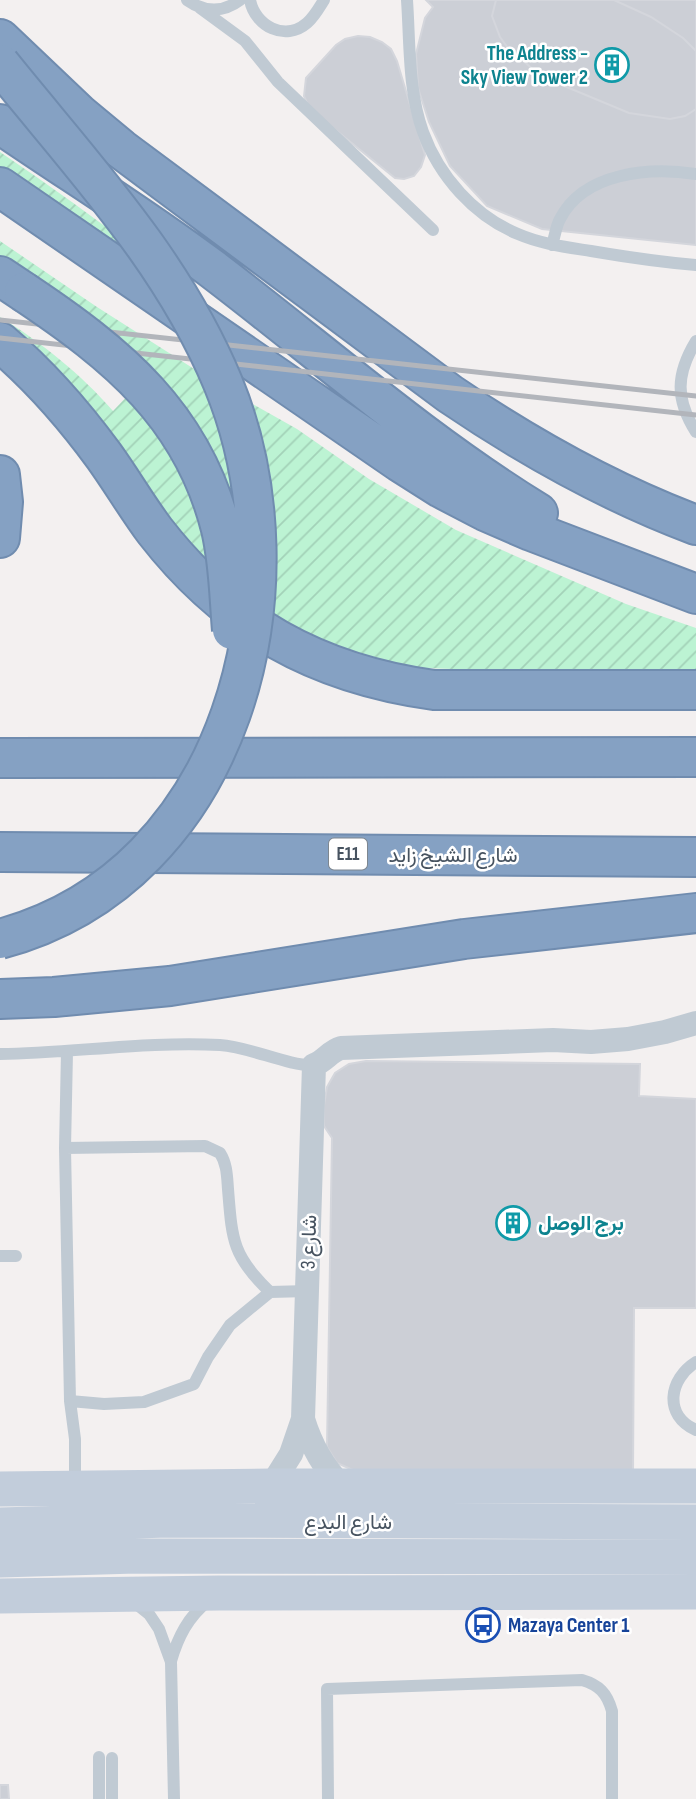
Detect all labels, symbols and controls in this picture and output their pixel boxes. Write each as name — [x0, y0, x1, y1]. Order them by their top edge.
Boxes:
place label: The Address - Sky View Tower 2 — [461, 41, 588, 90]
building icon: The Address - Sky View Tower 2 — [593, 46, 631, 84]
road number: E11 — [329, 838, 367, 870]
street label: شارع الشيخ زايد — [388, 843, 518, 869]
building icon: برج الوصل — [494, 1204, 532, 1242]
place label: برج الوصل — [538, 1211, 624, 1237]
street label: شارع 3 — [296, 1214, 323, 1270]
street label: شارع البدع — [304, 1510, 392, 1536]
bus stop icon: Mazaya Center 1 — [464, 1606, 502, 1644]
place label: Mazaya Center 1 — [508, 1613, 630, 1638]

